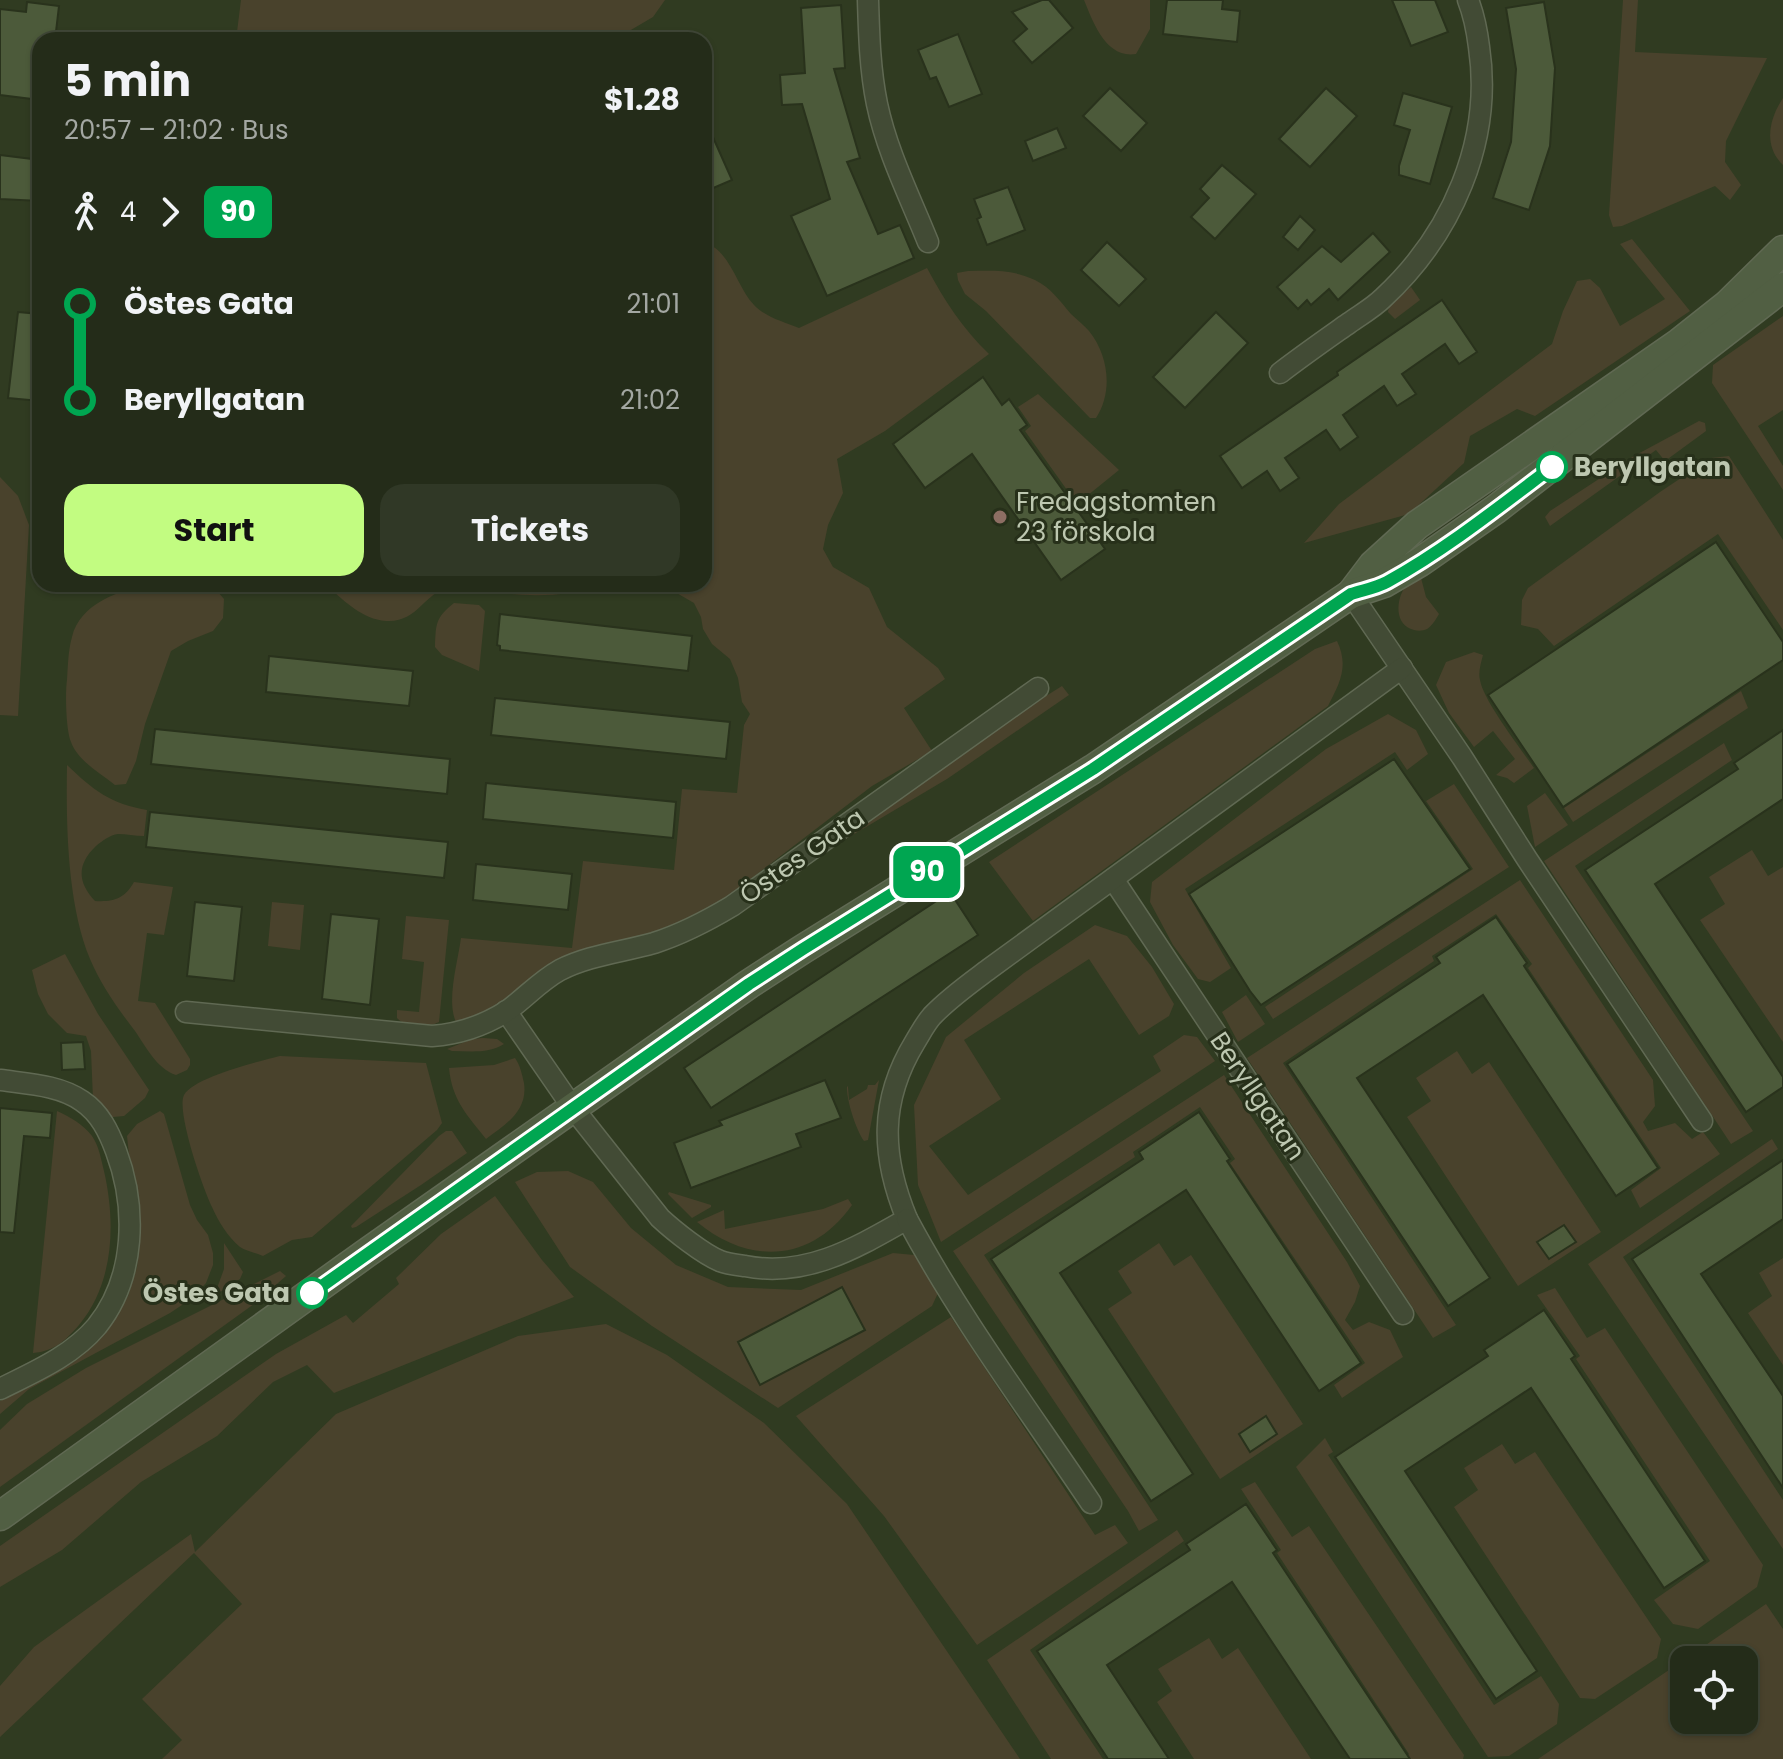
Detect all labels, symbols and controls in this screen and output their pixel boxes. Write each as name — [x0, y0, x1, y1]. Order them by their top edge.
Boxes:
text: 5 min — [64, 50, 191, 111]
text: $1.28 — [604, 78, 680, 121]
text: 20:57 – 21:02 · Bus — [64, 112, 288, 148]
icon: walk — [64, 190, 108, 234]
icon: forward — [148, 190, 192, 234]
text: 90 — [220, 192, 256, 231]
text: 4 — [120, 194, 136, 230]
text: Östes Gata — [124, 282, 294, 325]
text: 21:01 — [627, 286, 680, 322]
text: Beryllgatan — [124, 378, 305, 421]
text: 21:02 — [620, 382, 680, 418]
place label: Beryllgatan — [1574, 449, 1731, 485]
marker: Beryllgatan — [1537, 452, 1567, 482]
button: Start — [64, 484, 364, 576]
button: Tickets — [380, 484, 680, 576]
place label: Fredagstomten 23 förskola — [1016, 484, 1216, 550]
marker: Fredagstomten 23 förskola — [991, 508, 1009, 526]
street label: Östes Gata — [732, 800, 872, 912]
line badge: 90 — [891, 846, 963, 898]
text: 90 — [909, 852, 945, 891]
street label: Beryllgatan — [1202, 1025, 1314, 1167]
place label: Östes Gata — [143, 1275, 290, 1311]
marker: Östes Gata — [297, 1278, 327, 1308]
map controls — [1670, 1646, 1758, 1734]
button: locate — [1670, 1646, 1758, 1734]

